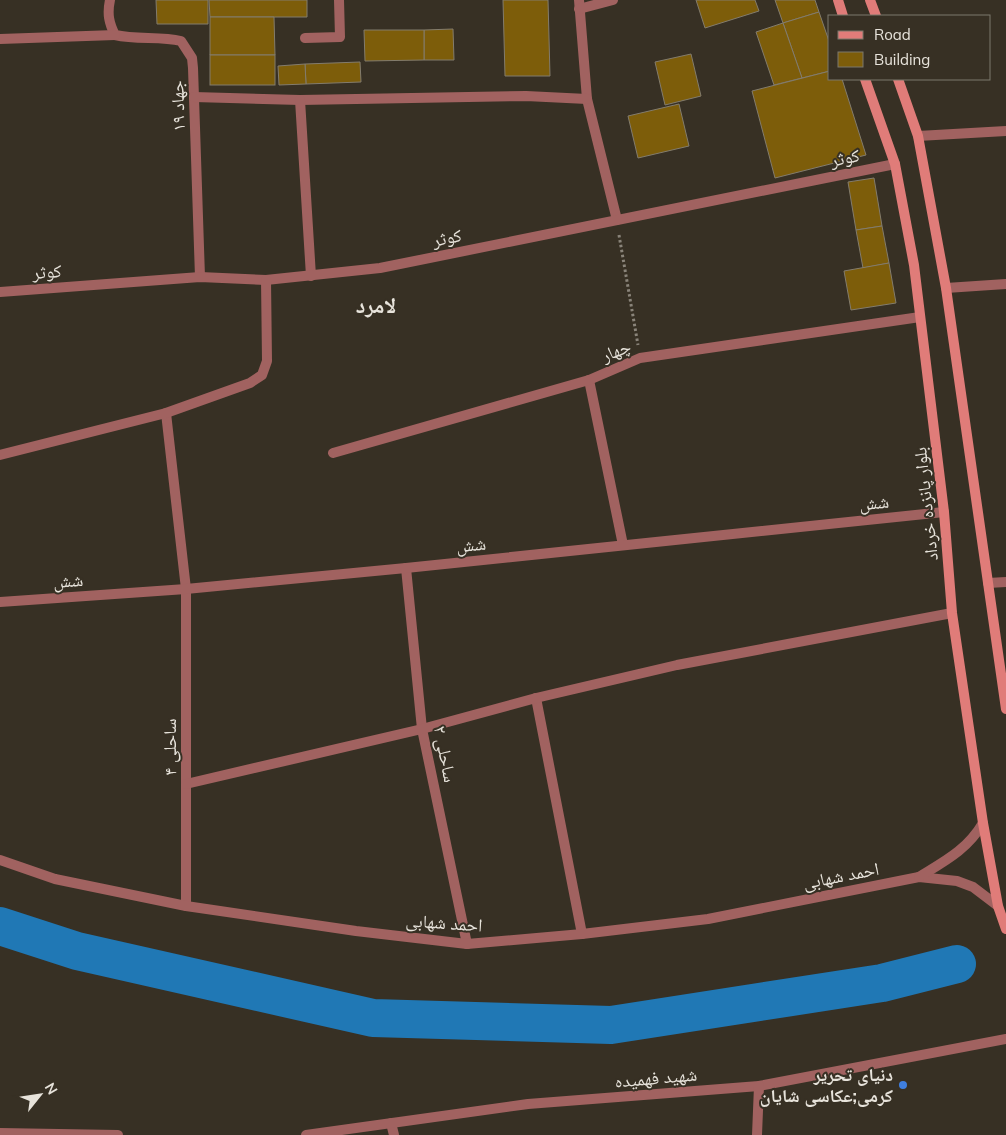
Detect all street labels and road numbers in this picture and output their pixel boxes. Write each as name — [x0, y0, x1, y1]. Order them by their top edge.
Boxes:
street label: جهاد ۱۹ — [165, 80, 190, 132]
street label: کوثر — [827, 143, 862, 172]
street label: کوثر — [429, 223, 464, 252]
street label: کوثر — [31, 259, 63, 284]
street label: چهار — [597, 334, 634, 367]
street label: بلوار پانزده خرداد — [908, 446, 943, 562]
street label: شش — [858, 489, 890, 516]
street label: شش — [455, 531, 487, 558]
street label: شش — [52, 568, 84, 593]
street label: ساحلی ۴ — [158, 718, 181, 776]
street label: ساحلی ۲ — [429, 724, 462, 784]
street label: احمد شهابی — [801, 857, 881, 894]
street label: احمد شهابی — [405, 908, 483, 937]
street label: شهید فهمیده — [614, 1062, 698, 1093]

